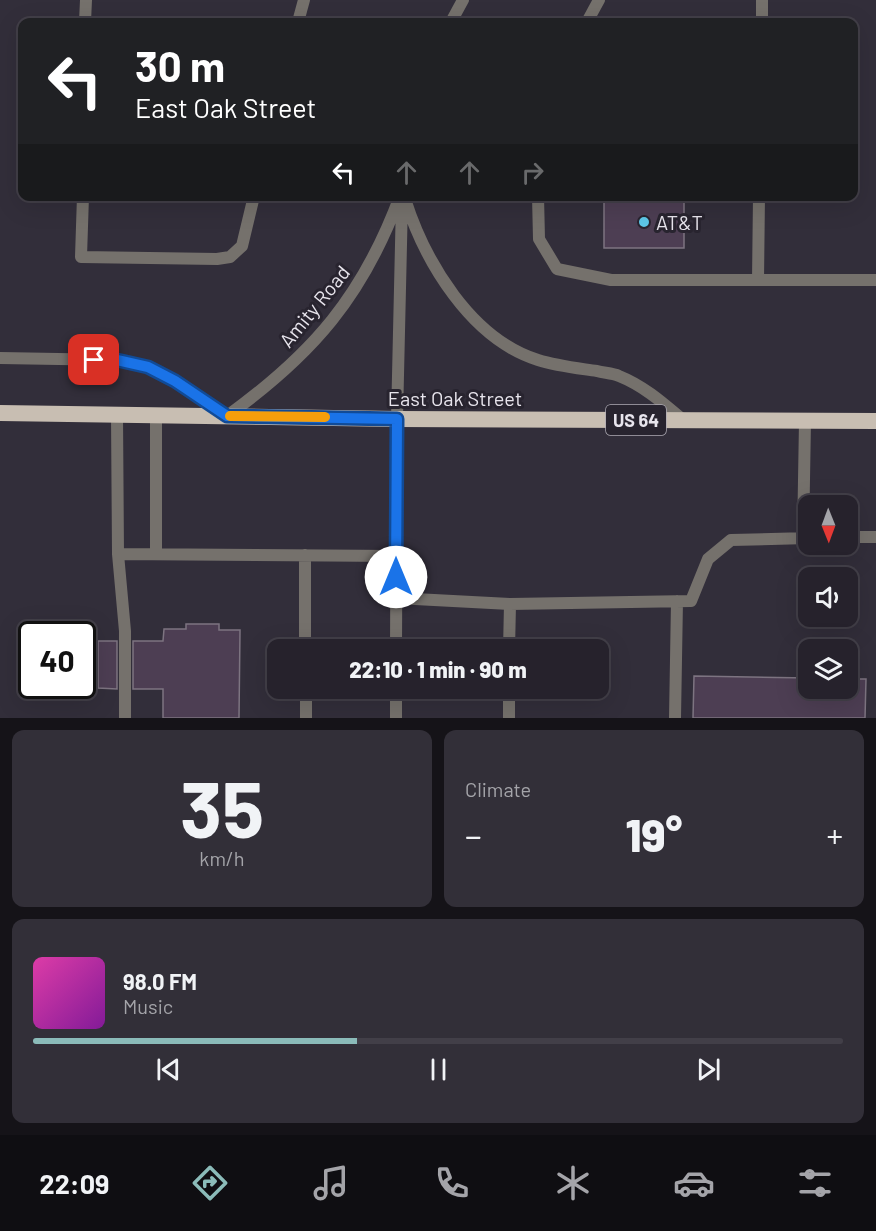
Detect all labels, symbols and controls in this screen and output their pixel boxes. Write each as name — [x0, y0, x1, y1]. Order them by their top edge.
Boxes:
text: 30 m — [135, 40, 225, 90]
icon: left — [36, 42, 114, 120]
text: East Oak Street — [135, 91, 316, 123]
icon: left — [327, 156, 360, 189]
icon: ahead — [390, 156, 423, 189]
icon: ahead — [453, 156, 486, 189]
icon: right — [516, 156, 549, 189]
place label: AT&T — [656, 210, 703, 234]
marker: AT&T — [637, 215, 651, 229]
street label: Amity Road — [274, 260, 354, 352]
pin — [68, 334, 119, 385]
icon: arrive — [77, 343, 110, 376]
street label: East Oak Street — [388, 386, 522, 410]
road number: US 64 — [606, 405, 666, 435]
north arrow — [798, 495, 858, 555]
map controls — [798, 495, 858, 699]
position arrow — [364, 545, 428, 609]
button: sound — [798, 567, 858, 627]
speed limit sign: 40 — [18, 621, 96, 699]
button: layers — [798, 639, 858, 699]
text: 22:10 · 1 min · 90 m — [349, 656, 527, 682]
text: 35 — [180, 760, 264, 854]
text: Climate — [465, 777, 531, 801]
text: 19° — [626, 807, 682, 861]
text: − — [465, 815, 482, 855]
text: + — [827, 815, 843, 855]
text: km/h — [199, 846, 245, 870]
text: 98.0 FM — [123, 968, 197, 994]
text: Music — [123, 994, 173, 1018]
icon: previous — [152, 1053, 185, 1086]
icon: pause — [422, 1053, 455, 1086]
icon: next — [692, 1053, 725, 1086]
icon: directions — [189, 1162, 231, 1204]
icon: music — [310, 1162, 352, 1204]
icon: phone — [431, 1162, 473, 1204]
icon: climate — [552, 1162, 594, 1204]
icon: car — [673, 1162, 715, 1204]
icon: filters — [794, 1162, 836, 1204]
text: 22:09 — [40, 1167, 109, 1199]

